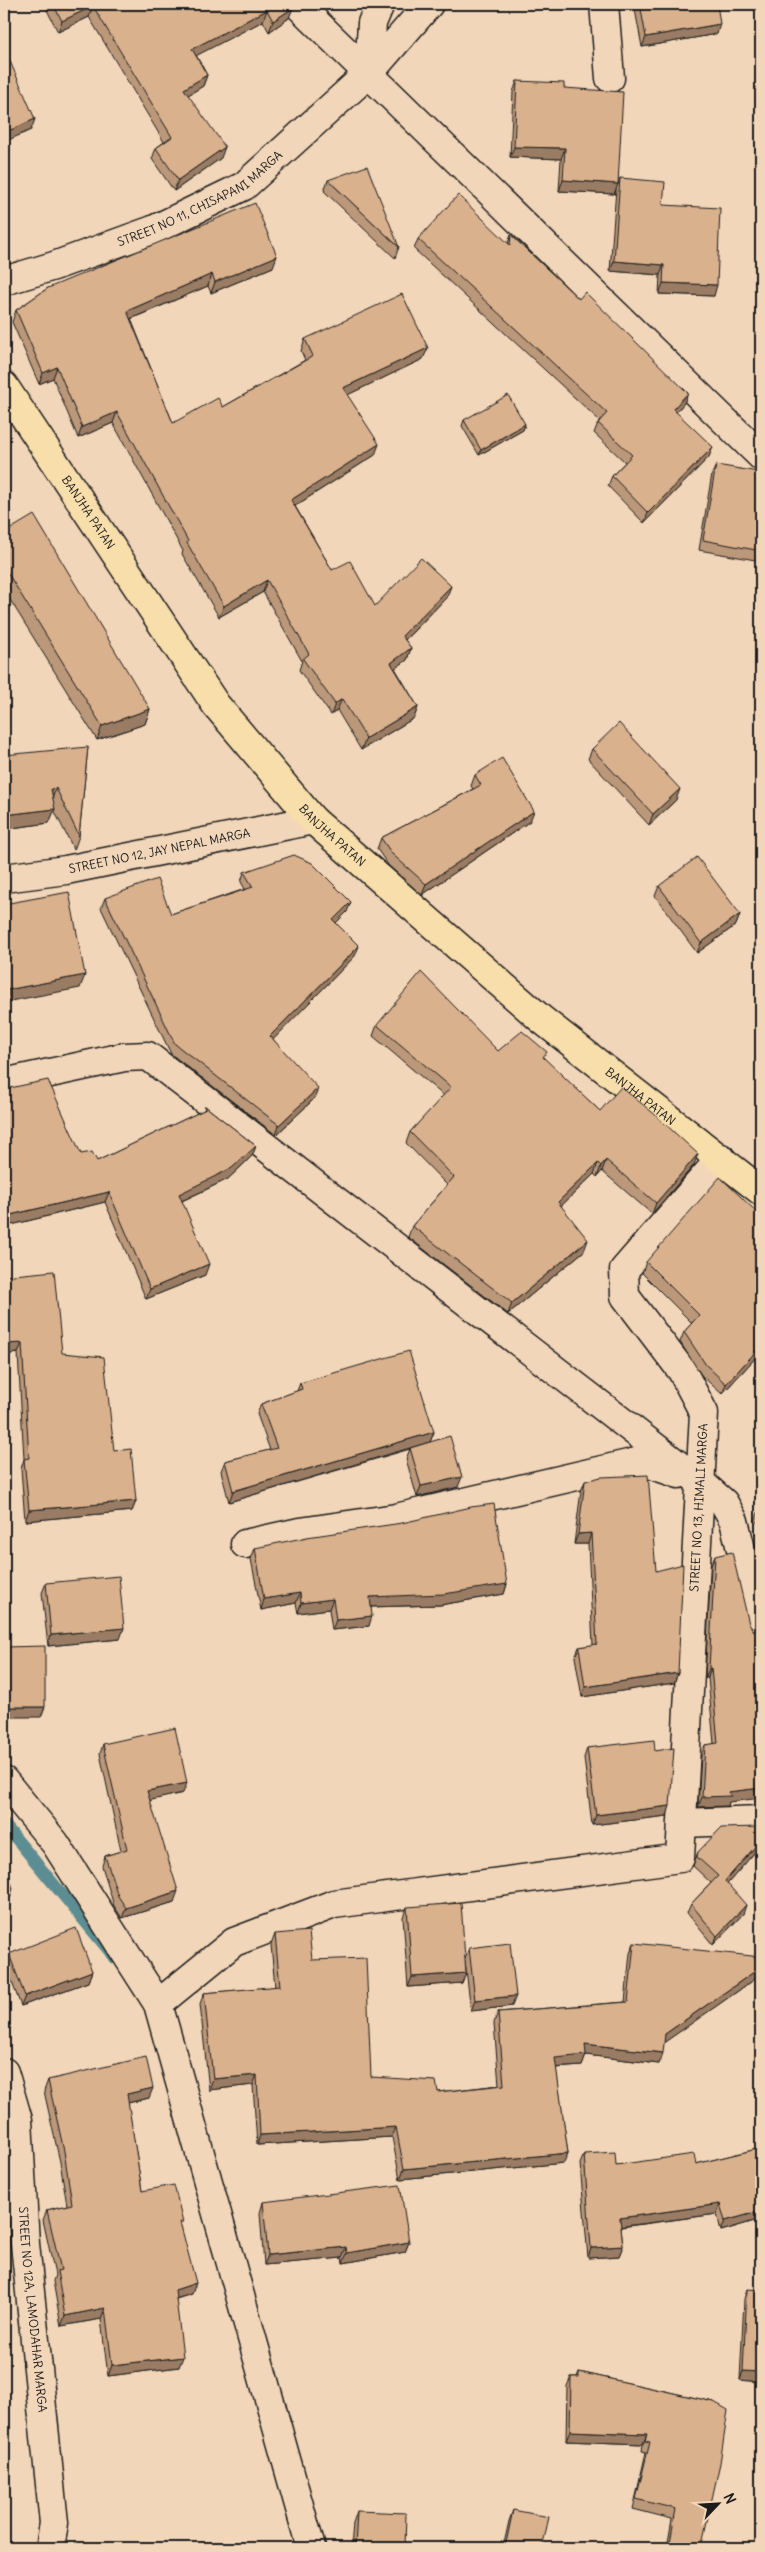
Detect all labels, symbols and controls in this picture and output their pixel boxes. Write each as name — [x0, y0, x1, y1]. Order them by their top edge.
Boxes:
street label: STREET NO 11, CHISAPANI MARGA — [115, 147, 285, 249]
street label: BANJHA PATAN — [59, 473, 118, 552]
street label: BANJHA PATAN — [296, 801, 369, 869]
street label: STREET NO 12, JAY NEPAL MARGA — [67, 825, 252, 876]
street label: BANJHA PATAN — [602, 1064, 679, 1128]
street label: STREET NO 13, HIMALI MARGA — [686, 1423, 710, 1592]
street label: STREET NO 12A, LAMODAHAR MARGA — [16, 2206, 50, 2413]
north arrow — [692, 2480, 742, 2530]
text: N — [720, 2490, 740, 2507]

